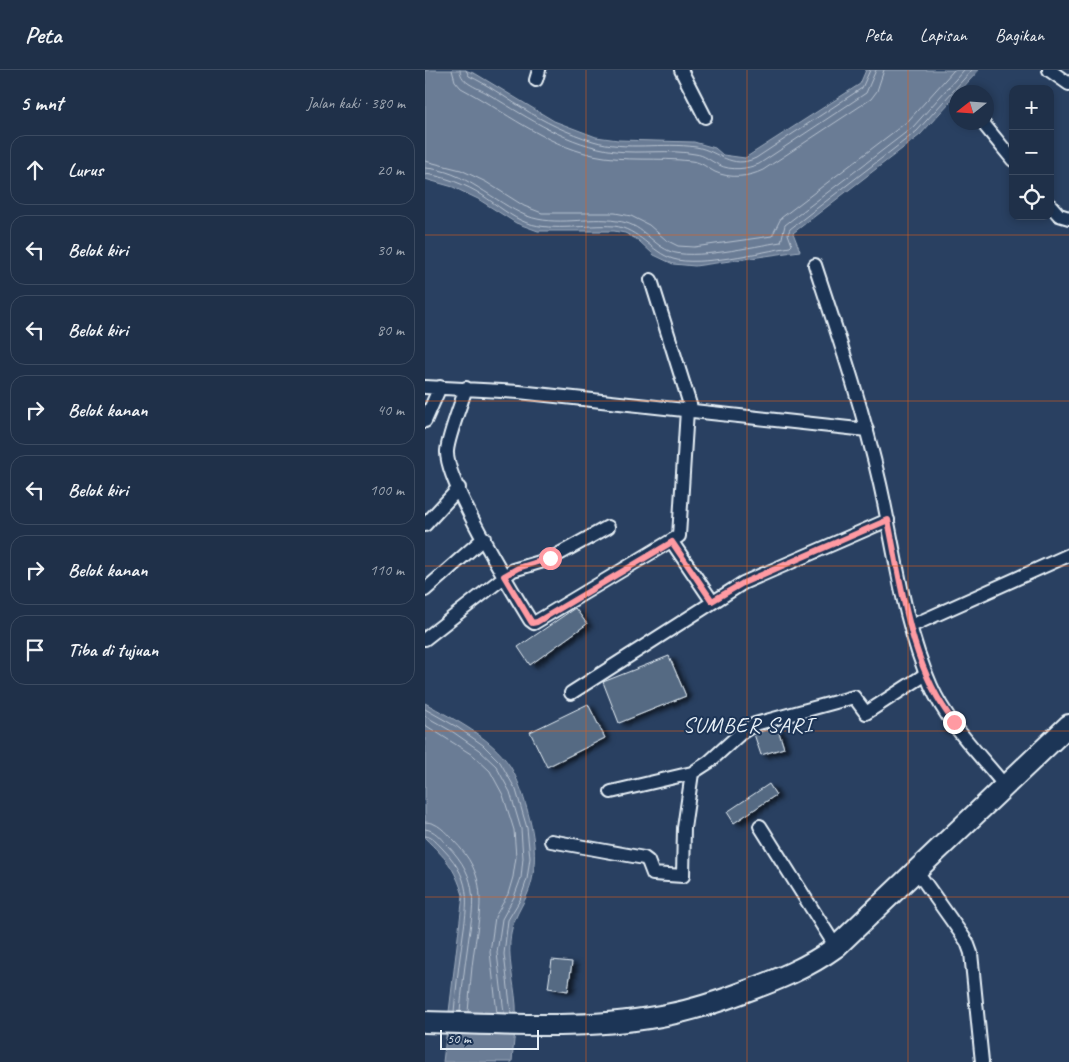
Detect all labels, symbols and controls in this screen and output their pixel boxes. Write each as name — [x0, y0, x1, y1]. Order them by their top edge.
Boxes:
text: Peta — [25, 20, 62, 50]
text: Peta — [865, 24, 892, 46]
text: Lapisan — [920, 24, 967, 46]
text: Bagikan — [995, 24, 1044, 46]
north arrow — [949, 85, 994, 130]
map controls — [1009, 85, 1054, 220]
button: + — [1009, 85, 1054, 130]
text: 5 mnt — [20, 90, 63, 116]
text: Jalan kaki · 380 m — [307, 93, 405, 113]
button: − — [1009, 130, 1054, 175]
icon: ahead — [21, 156, 49, 184]
text: Lurus — [68, 158, 103, 182]
text: 20 m — [377, 160, 404, 180]
button: locate — [1009, 175, 1054, 220]
icon: left — [21, 236, 49, 264]
text: Belok kiri — [68, 238, 128, 262]
text: 30 m — [377, 240, 404, 260]
icon: left — [21, 316, 49, 344]
text: Belok kiri — [68, 318, 128, 342]
text: 80 m — [377, 320, 404, 340]
icon: right — [21, 396, 49, 424]
text: Belok kanan — [68, 398, 147, 422]
text: 40 m — [377, 400, 404, 420]
icon: left — [21, 476, 49, 504]
text: Belok kiri — [68, 478, 128, 502]
text: 100 m — [370, 480, 404, 500]
route start — [539, 547, 562, 570]
icon: right — [21, 556, 49, 584]
text: Belok kanan — [68, 558, 147, 582]
text: 110 m — [370, 560, 404, 580]
icon: arrive — [21, 636, 49, 664]
text: Tiba di tujuan — [68, 638, 158, 662]
district label: SUMBER SARI — [683, 711, 817, 739]
route end — [943, 711, 966, 734]
scale bar — [440, 1027, 539, 1050]
text: 50 m — [447, 1030, 471, 1047]

